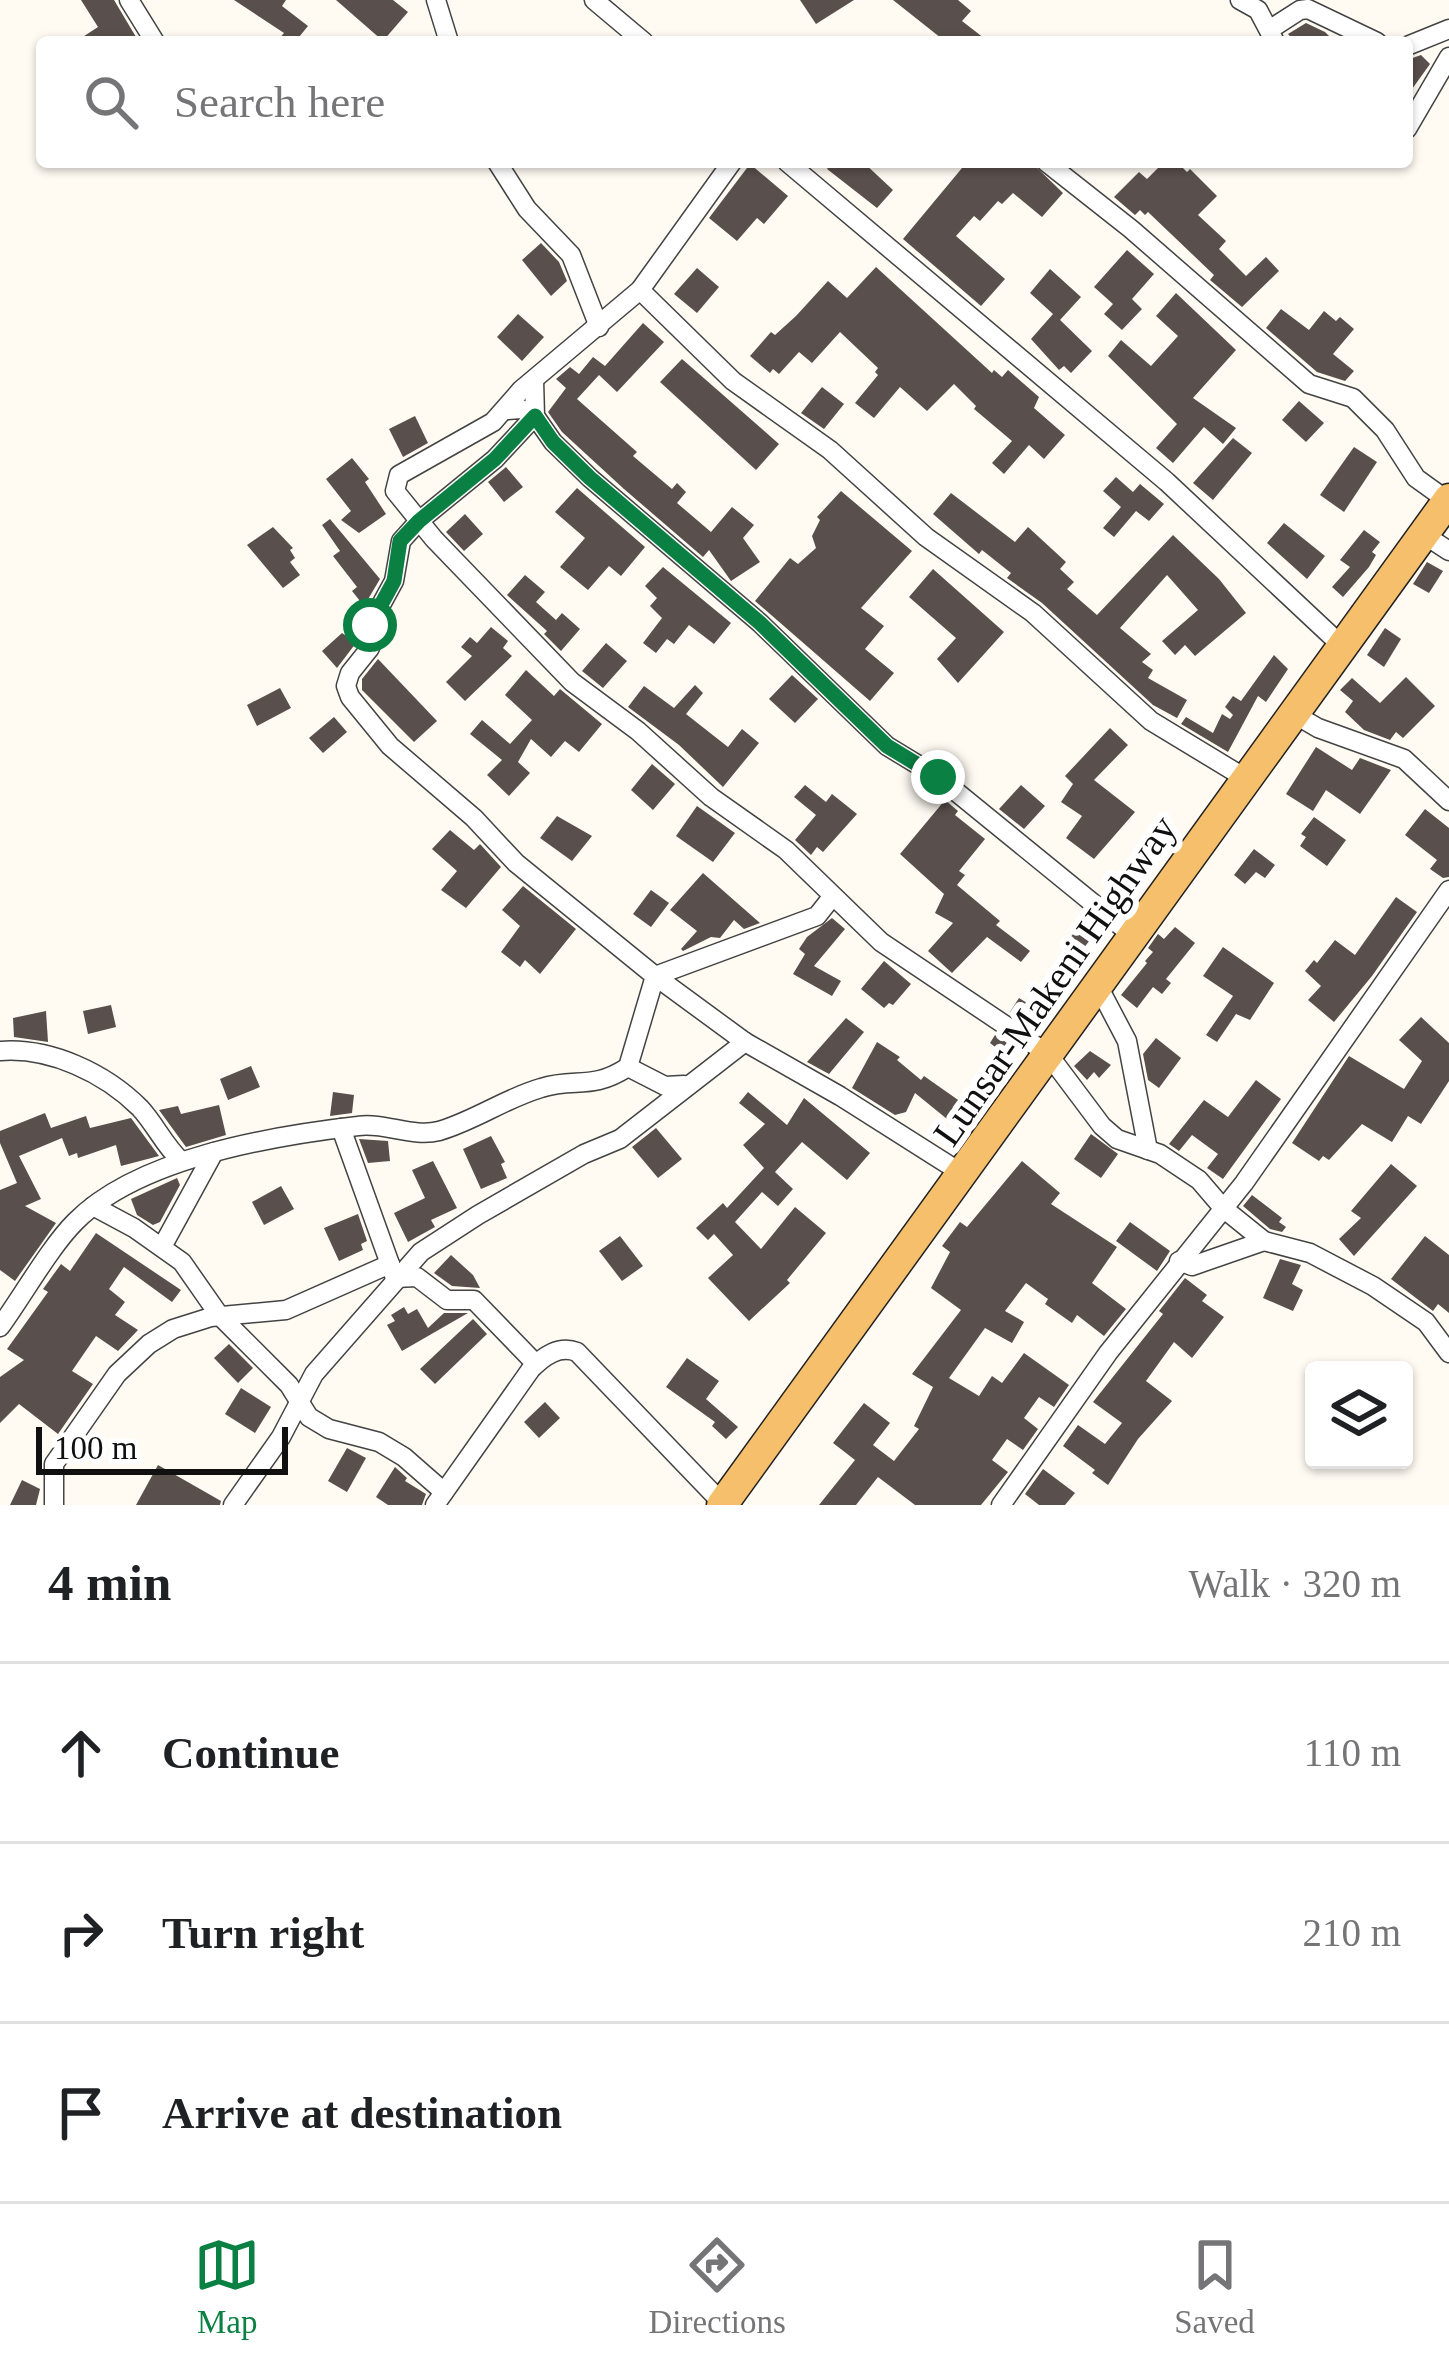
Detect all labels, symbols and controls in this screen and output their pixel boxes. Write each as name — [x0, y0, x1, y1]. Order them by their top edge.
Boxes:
search box — [36, 36, 1413, 168]
icon: search — [78, 69, 144, 135]
text: Search here — [174, 77, 385, 127]
route start — [343, 598, 397, 652]
route end — [911, 750, 965, 804]
street label: Lunsar-Makeni Highway — [924, 807, 1186, 1154]
map controls — [1305, 1361, 1413, 1469]
button: layers — [1305, 1361, 1413, 1469]
scale bar — [36, 1421, 288, 1474]
text: 100 m — [54, 1430, 137, 1466]
text: 4 min — [48, 1555, 171, 1611]
text: Walk · 320 m — [1189, 1562, 1401, 1605]
icon: ahead — [48, 1720, 114, 1786]
text: Continue — [162, 1728, 340, 1778]
text: 110 m — [1304, 1731, 1401, 1774]
icon: right — [48, 1900, 114, 1966]
text: Turn right — [162, 1908, 364, 1958]
text: 210 m — [1302, 1911, 1401, 1954]
icon: arrive — [48, 2080, 114, 2146]
text: Arrive at destination — [162, 2088, 562, 2138]
tab: Map — [194, 2232, 260, 2341]
tab: Directions — [648, 2232, 786, 2341]
tab: Saved — [1174, 2232, 1255, 2341]

